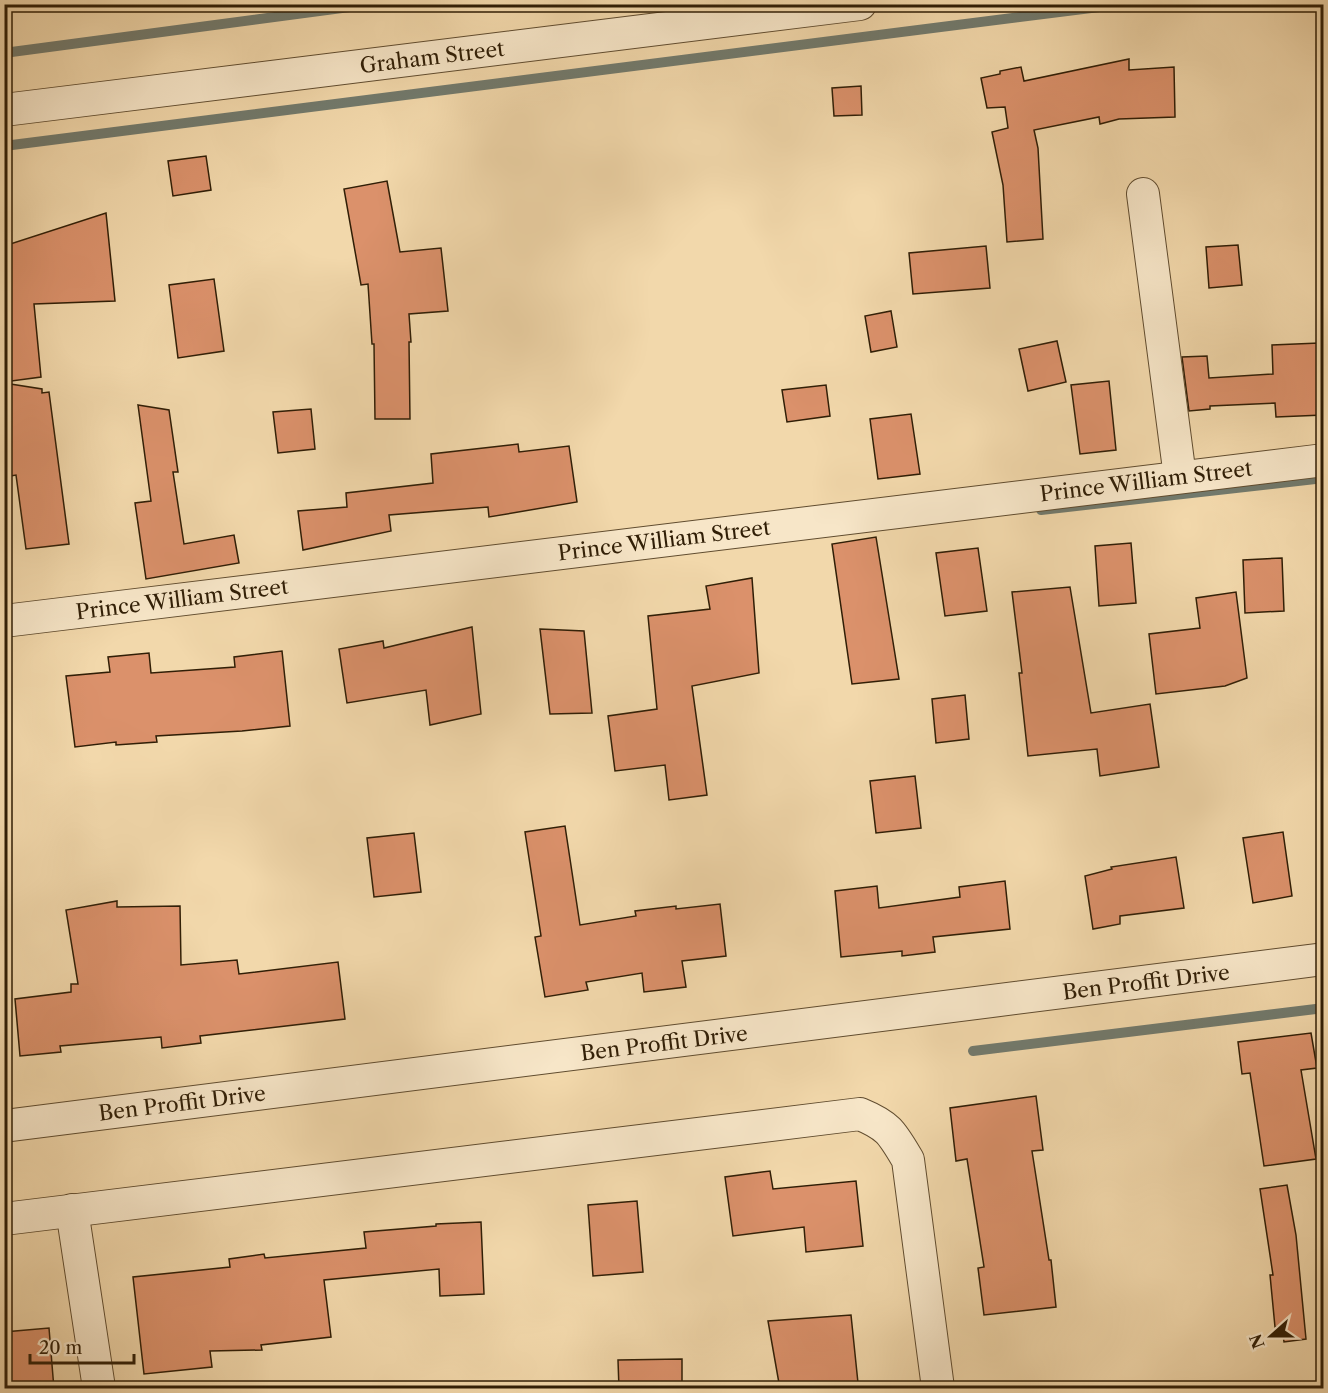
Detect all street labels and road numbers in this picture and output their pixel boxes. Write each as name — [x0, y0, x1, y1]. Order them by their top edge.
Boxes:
street label: Graham Street — [358, 36, 506, 78]
street label: Prince William Street — [1038, 455, 1254, 506]
street label: Prince William Street — [556, 514, 772, 565]
street label: Prince William Street — [74, 573, 290, 624]
street label: Ben Proffit Drive — [1061, 959, 1231, 1005]
street label: Ben Proffit Drive — [579, 1020, 749, 1066]
street label: Ben Proffit Drive — [97, 1080, 267, 1126]

